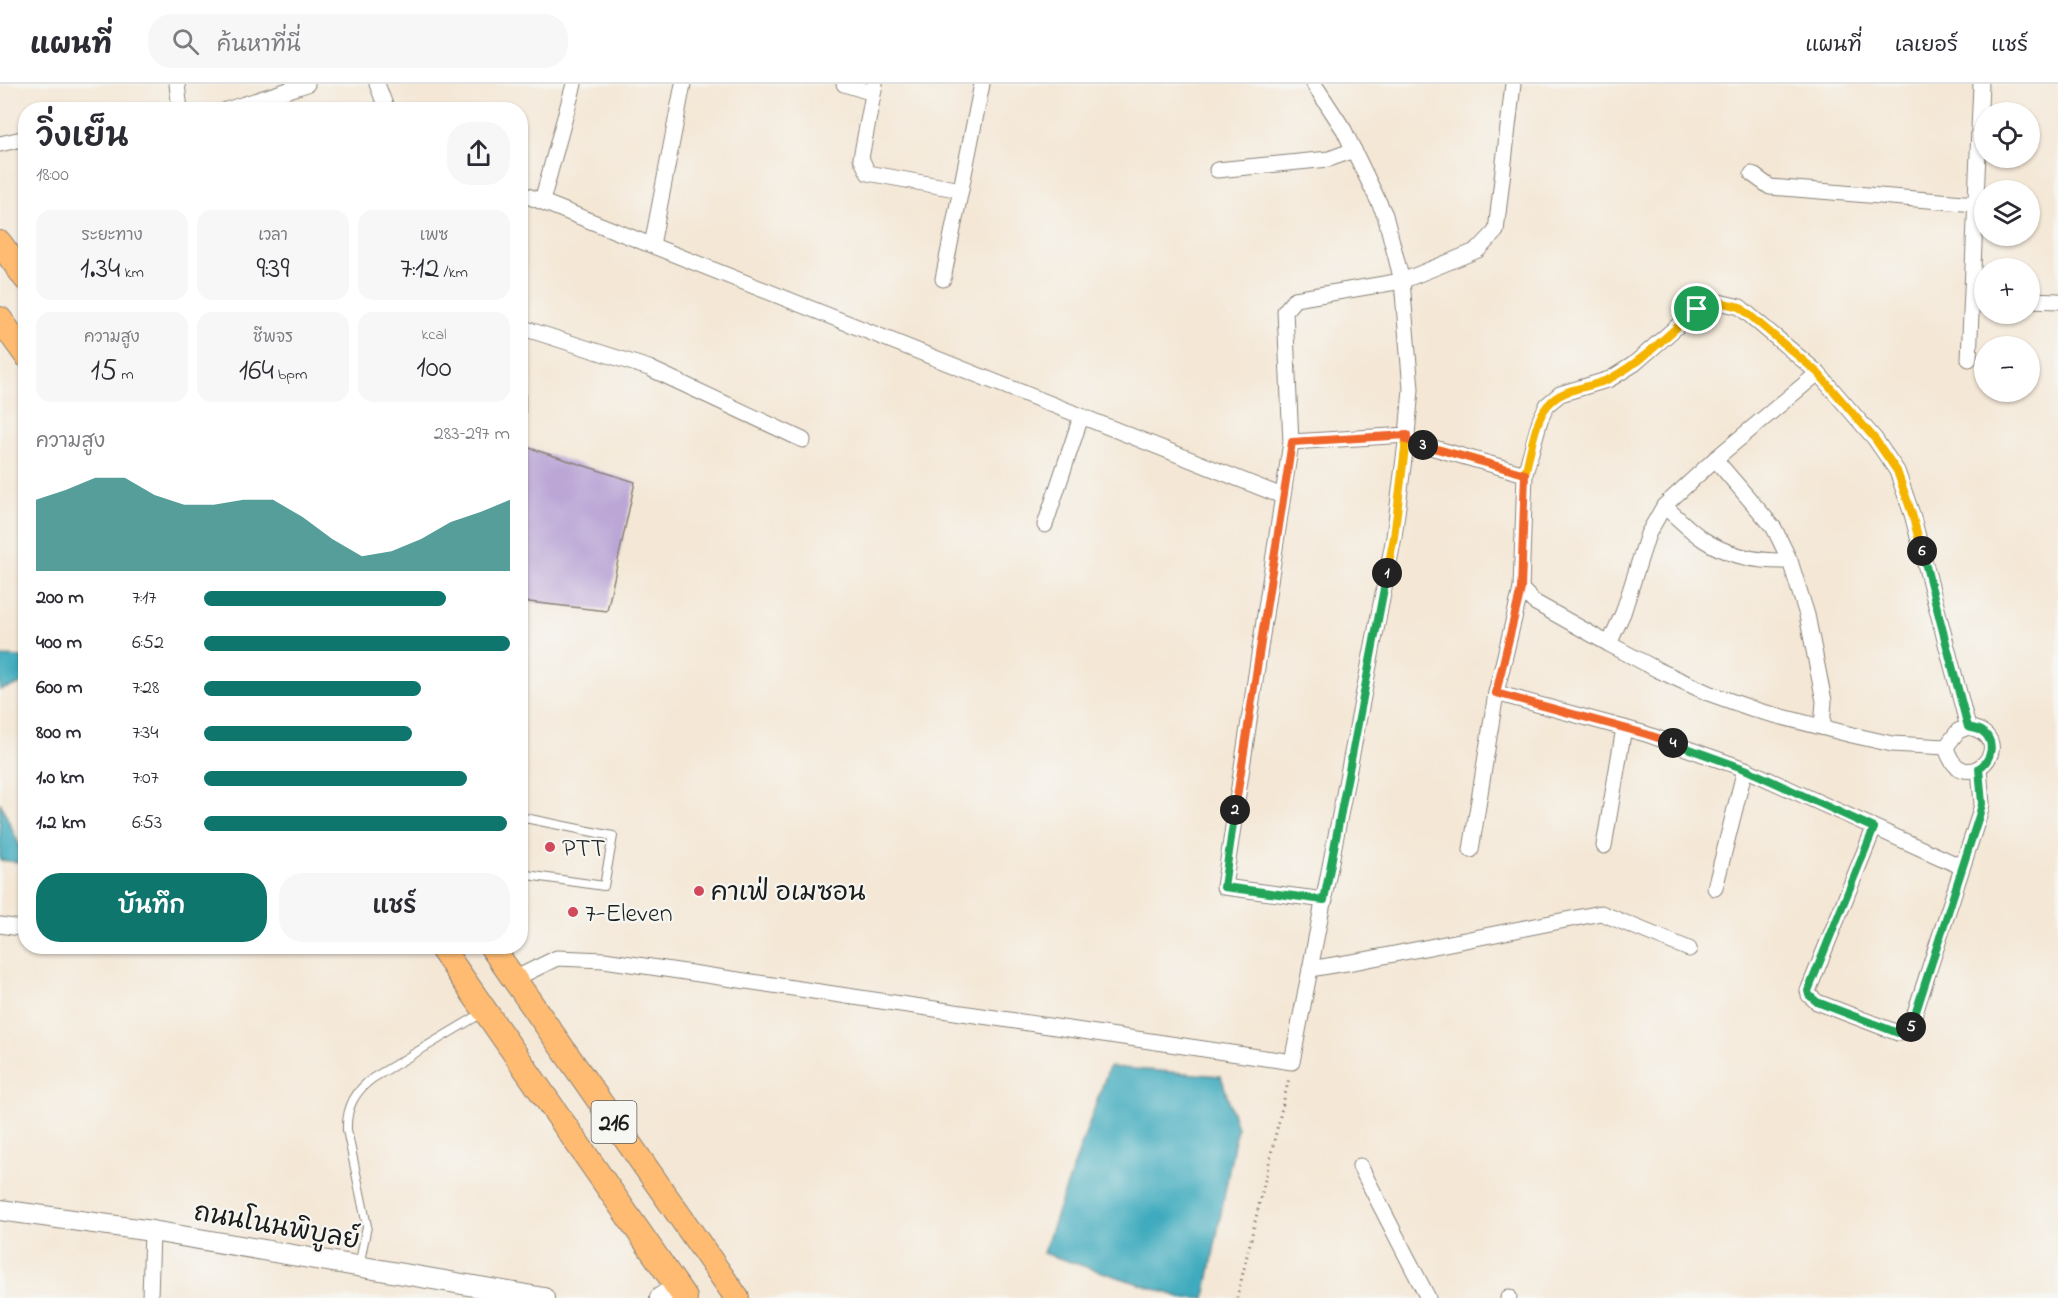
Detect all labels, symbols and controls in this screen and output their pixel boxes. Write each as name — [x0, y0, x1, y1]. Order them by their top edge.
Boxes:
search box — [148, 14, 568, 68]
icon: search — [169, 25, 202, 58]
text: แผนที่ — [30, 26, 112, 67]
text: ค้นหาที่นี่ — [217, 30, 301, 62]
text: แผนที่ — [1805, 31, 1862, 61]
text: เลเยอร์ — [1895, 31, 1958, 61]
text: แชร์ — [1991, 31, 2028, 61]
map controls — [1974, 102, 2040, 402]
button: locate — [1974, 102, 2040, 168]
text: วิ่งเย็น — [36, 114, 128, 162]
button: share — [447, 122, 510, 185]
text: 18:00 — [36, 161, 69, 190]
button: layers — [1974, 180, 2040, 246]
text: ระยะทาง — [81, 224, 143, 248]
text: เวลา — [258, 224, 288, 248]
text: เพซ — [420, 224, 448, 248]
text: 1.34 — [80, 248, 120, 292]
text: 9:39 — [257, 248, 290, 292]
text: 7:12 — [400, 248, 439, 292]
button: + — [1974, 258, 2040, 324]
text: km — [120, 261, 144, 285]
text: /km — [439, 261, 468, 285]
pin — [1671, 283, 1722, 334]
icon: arrive — [1680, 292, 1713, 325]
text: kcal — [421, 323, 447, 347]
text: ความสูง — [84, 326, 140, 350]
text: ชีพจร — [253, 326, 293, 350]
button: − — [1974, 336, 2040, 402]
text: 100 — [416, 347, 452, 391]
text: 15 — [90, 350, 117, 394]
text: 164 — [239, 350, 274, 394]
text: m — [117, 363, 134, 387]
text: bpm — [274, 363, 307, 387]
text: 283–297 m — [434, 420, 510, 449]
text: ความสูง — [36, 428, 105, 457]
pin: 3 — [1408, 430, 1438, 460]
text: 3 — [1420, 433, 1426, 457]
pin: 6 — [1907, 536, 1937, 566]
text: 6 — [1918, 539, 1926, 563]
pin: 1 — [1372, 558, 1402, 588]
text: 1 — [1384, 561, 1390, 585]
text: 200 m — [36, 584, 84, 613]
text: 7:17 — [132, 584, 157, 613]
text: 400 m — [36, 629, 82, 658]
text: 6:52 — [132, 629, 164, 658]
text: 600 m — [36, 674, 83, 703]
text: 7:28 — [132, 674, 159, 703]
text: 800 m — [36, 719, 81, 748]
text: 7:34 — [132, 719, 158, 748]
pin: 4 — [1658, 728, 1688, 758]
text: 4 — [1670, 731, 1676, 755]
text: 1.0 km — [36, 764, 84, 793]
text: 7:07 — [132, 764, 159, 793]
pin: 2 — [1220, 795, 1250, 825]
text: 2 — [1231, 798, 1239, 822]
text: 1.2 km — [36, 809, 86, 838]
text: 6:53 — [132, 809, 162, 838]
place label: PTT — [562, 831, 605, 869]
marker: PTT — [543, 840, 557, 854]
button: บันทึก — [36, 873, 267, 942]
button: แชร์ — [279, 873, 510, 942]
place label: คาเฟ่ อเมซอน — [711, 875, 866, 913]
marker: คาเฟ่ อเมซอน — [692, 884, 706, 898]
place label: 7-Eleven — [585, 896, 673, 934]
marker: 7-Eleven — [566, 905, 580, 919]
pin: 5 — [1896, 1012, 1926, 1042]
text: 5 — [1906, 1015, 1916, 1039]
road number: 216 — [592, 1101, 636, 1143]
street label: ถนนโนนพิบูลย์ — [191, 1195, 362, 1261]

